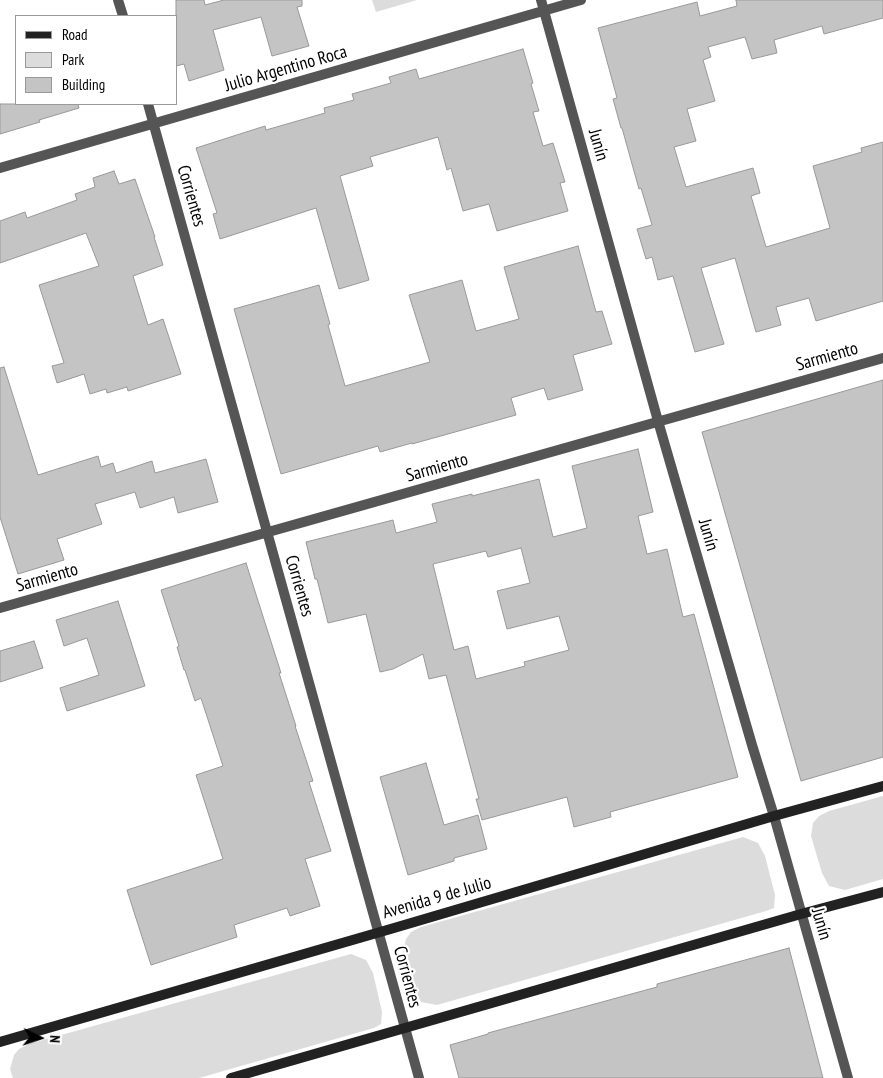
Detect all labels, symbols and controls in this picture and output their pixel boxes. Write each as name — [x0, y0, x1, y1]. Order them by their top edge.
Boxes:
legend — [15, 15, 178, 105]
text: Road — [62, 25, 88, 44]
street label: Julio Argentino Roca — [222, 41, 350, 97]
text: Park — [62, 50, 84, 69]
text: Building — [62, 75, 105, 94]
street label: Junín — [583, 127, 613, 163]
street label: Corrientes — [172, 163, 210, 229]
street label: Sarmiento — [794, 338, 860, 376]
street label: Sarmiento — [404, 449, 470, 487]
street label: Junín — [693, 517, 723, 553]
street label: Corrientes — [280, 553, 318, 619]
street label: Sarmiento — [14, 559, 80, 597]
street label: Avenida 9 de Julio — [380, 872, 494, 924]
street label: Junín — [806, 906, 836, 942]
street label: Corrientes — [388, 944, 426, 1010]
north arrow — [15, 1013, 65, 1063]
text: N — [46, 1035, 64, 1043]

